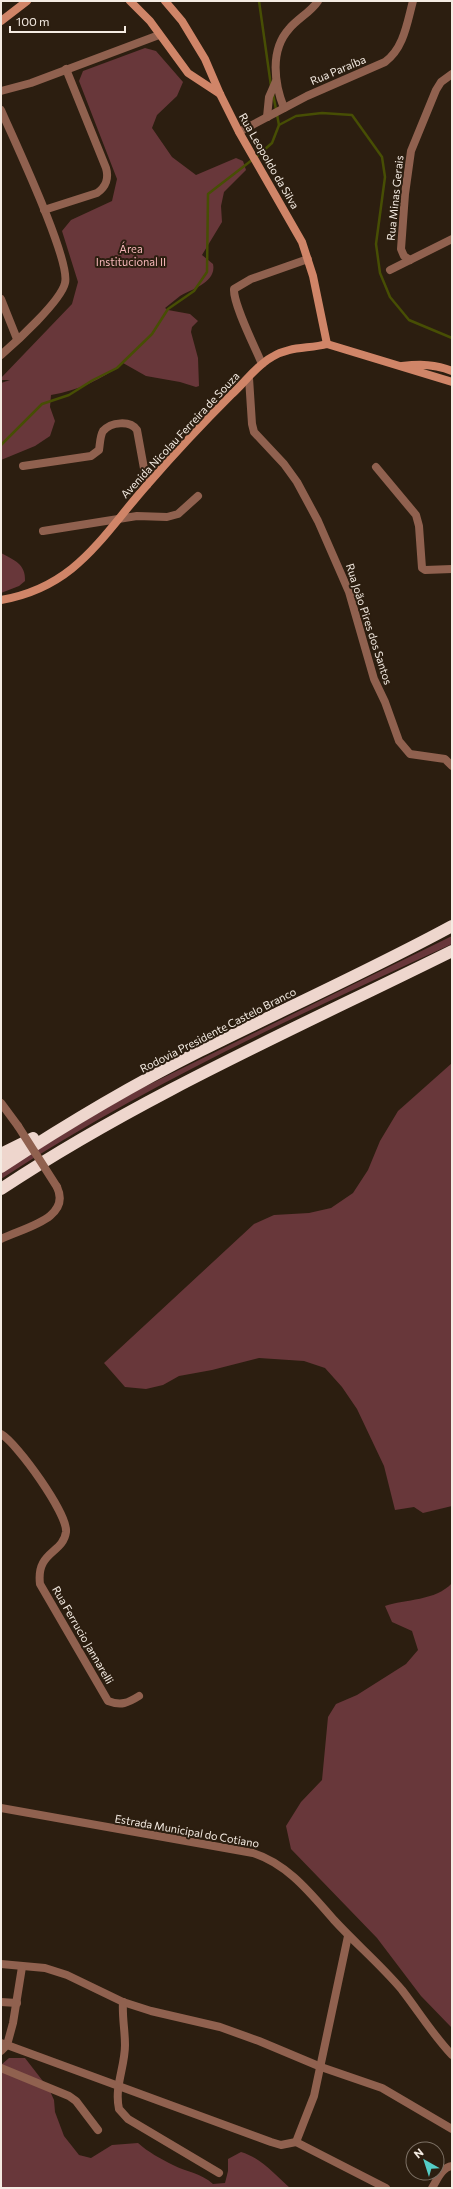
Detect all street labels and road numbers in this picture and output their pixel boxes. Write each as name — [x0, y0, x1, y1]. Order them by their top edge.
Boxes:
street label: Rua Paraíba — [308, 52, 368, 87]
street label: Rua Leopoldo da Silva — [237, 111, 302, 211]
street label: Rua Minas Gerais — [384, 155, 405, 241]
street label: Avenida Nicolau Ferreira de Souza — [118, 369, 242, 500]
street label: Rua João Pires dos Santos — [343, 562, 395, 686]
street label: Rodovia Presidente Castelo Branco — [137, 984, 298, 1075]
street label: Rua Ferrucio Jannarelli — [49, 1584, 117, 1687]
street label: Estrada Municipal do Cotiano — [114, 1811, 261, 1850]

